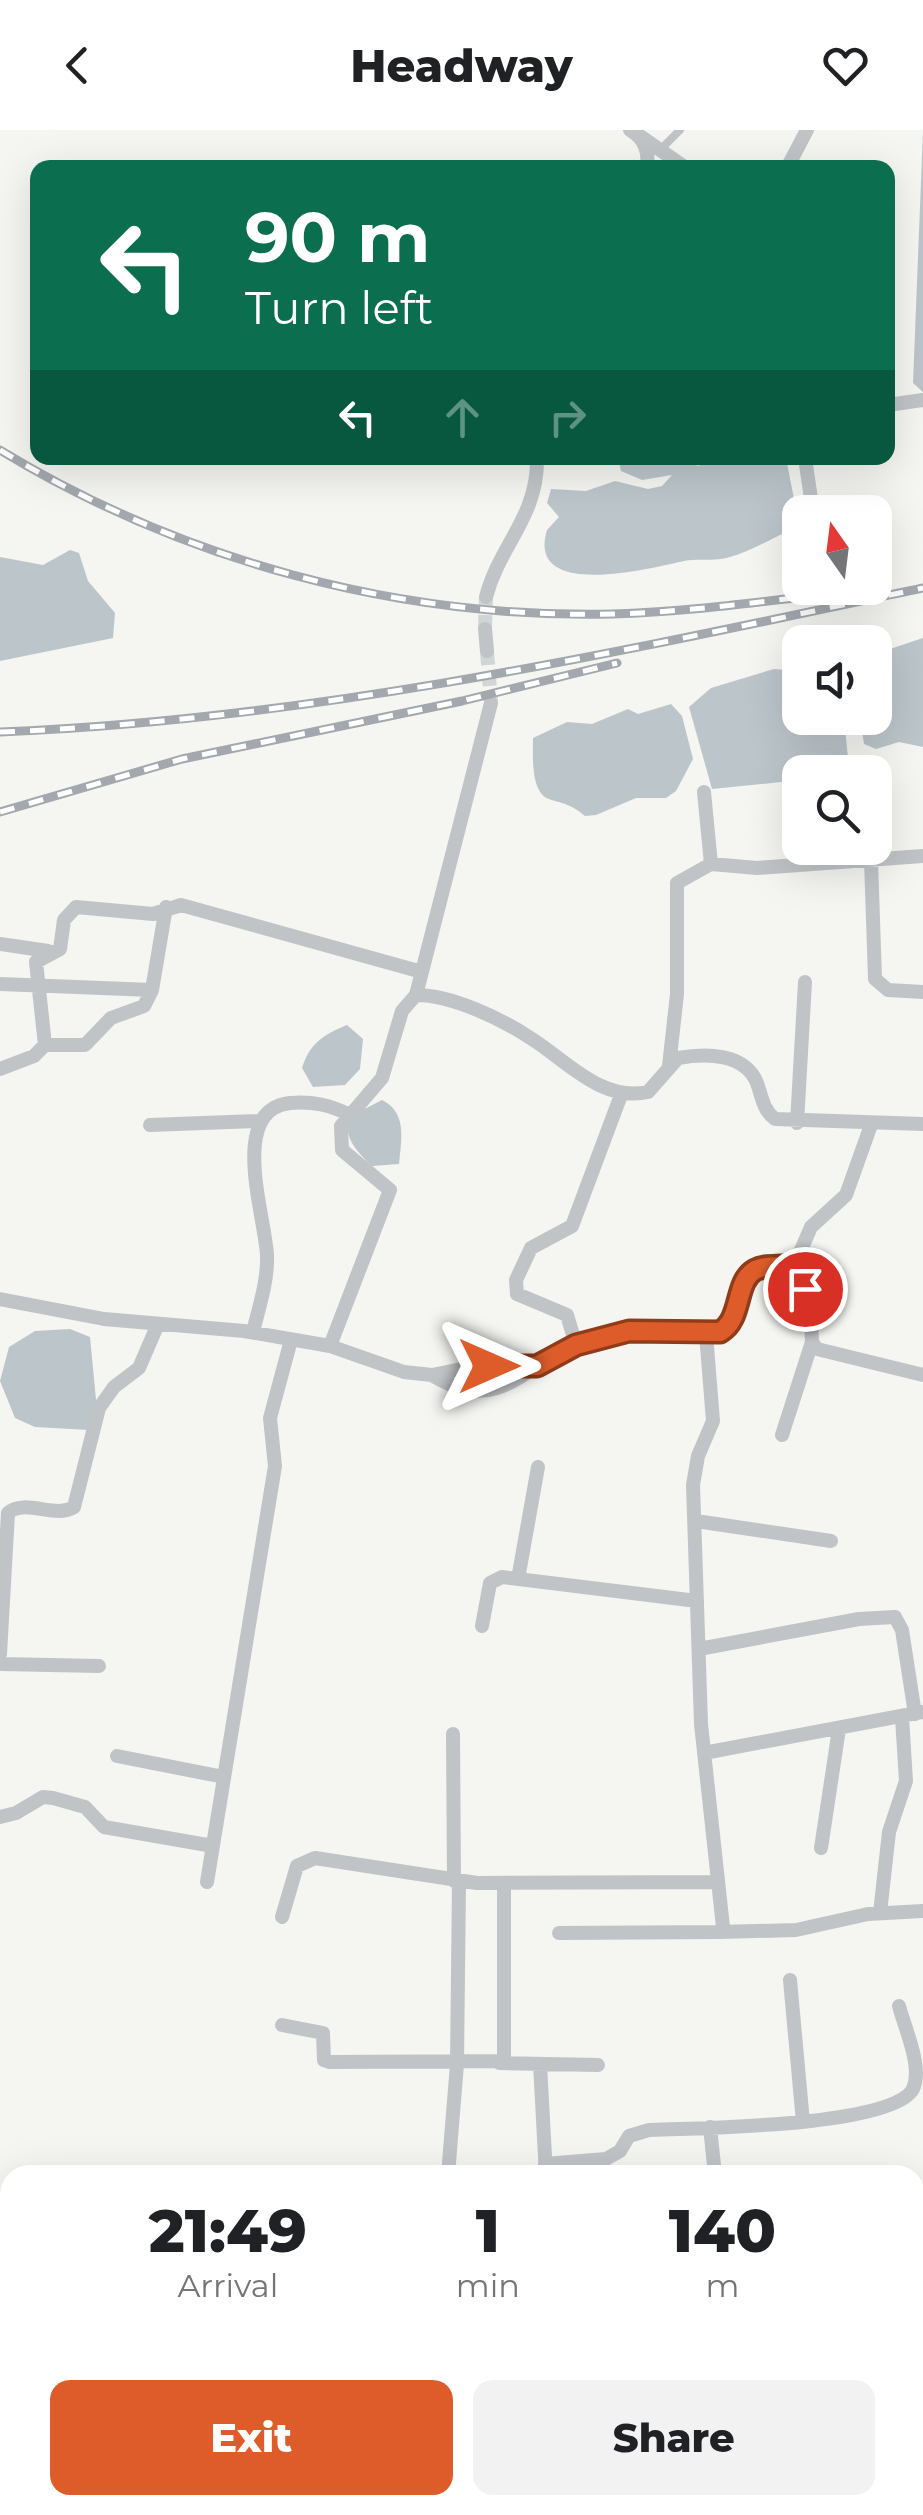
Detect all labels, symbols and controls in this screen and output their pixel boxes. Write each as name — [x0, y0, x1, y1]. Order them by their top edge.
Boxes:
icon: back — [50, 38, 105, 93]
text: Headway — [350, 38, 573, 93]
icon: heart — [818, 38, 873, 93]
text: 90 m — [245, 194, 430, 280]
icon: left — [80, 200, 210, 330]
text: Turn left — [245, 280, 433, 335]
icon: left — [330, 390, 385, 445]
icon: ahead — [435, 390, 490, 445]
icon: right — [540, 390, 595, 445]
north arrow — [782, 495, 892, 605]
map controls — [782, 495, 892, 865]
button: sound — [782, 625, 892, 735]
button: search — [782, 755, 892, 865]
pin — [763, 1247, 848, 1332]
icon: arrive — [778, 1262, 833, 1317]
position arrow — [437, 1314, 541, 1418]
text: 21:49 — [149, 2194, 307, 2267]
text: 1 — [476, 2194, 500, 2267]
text: 140 — [669, 2194, 776, 2267]
text: Arrival — [177, 2266, 278, 2305]
text: min — [456, 2266, 520, 2305]
text: m — [705, 2266, 739, 2305]
button: Exit — [50, 2380, 453, 2495]
button: Share — [473, 2380, 875, 2495]

